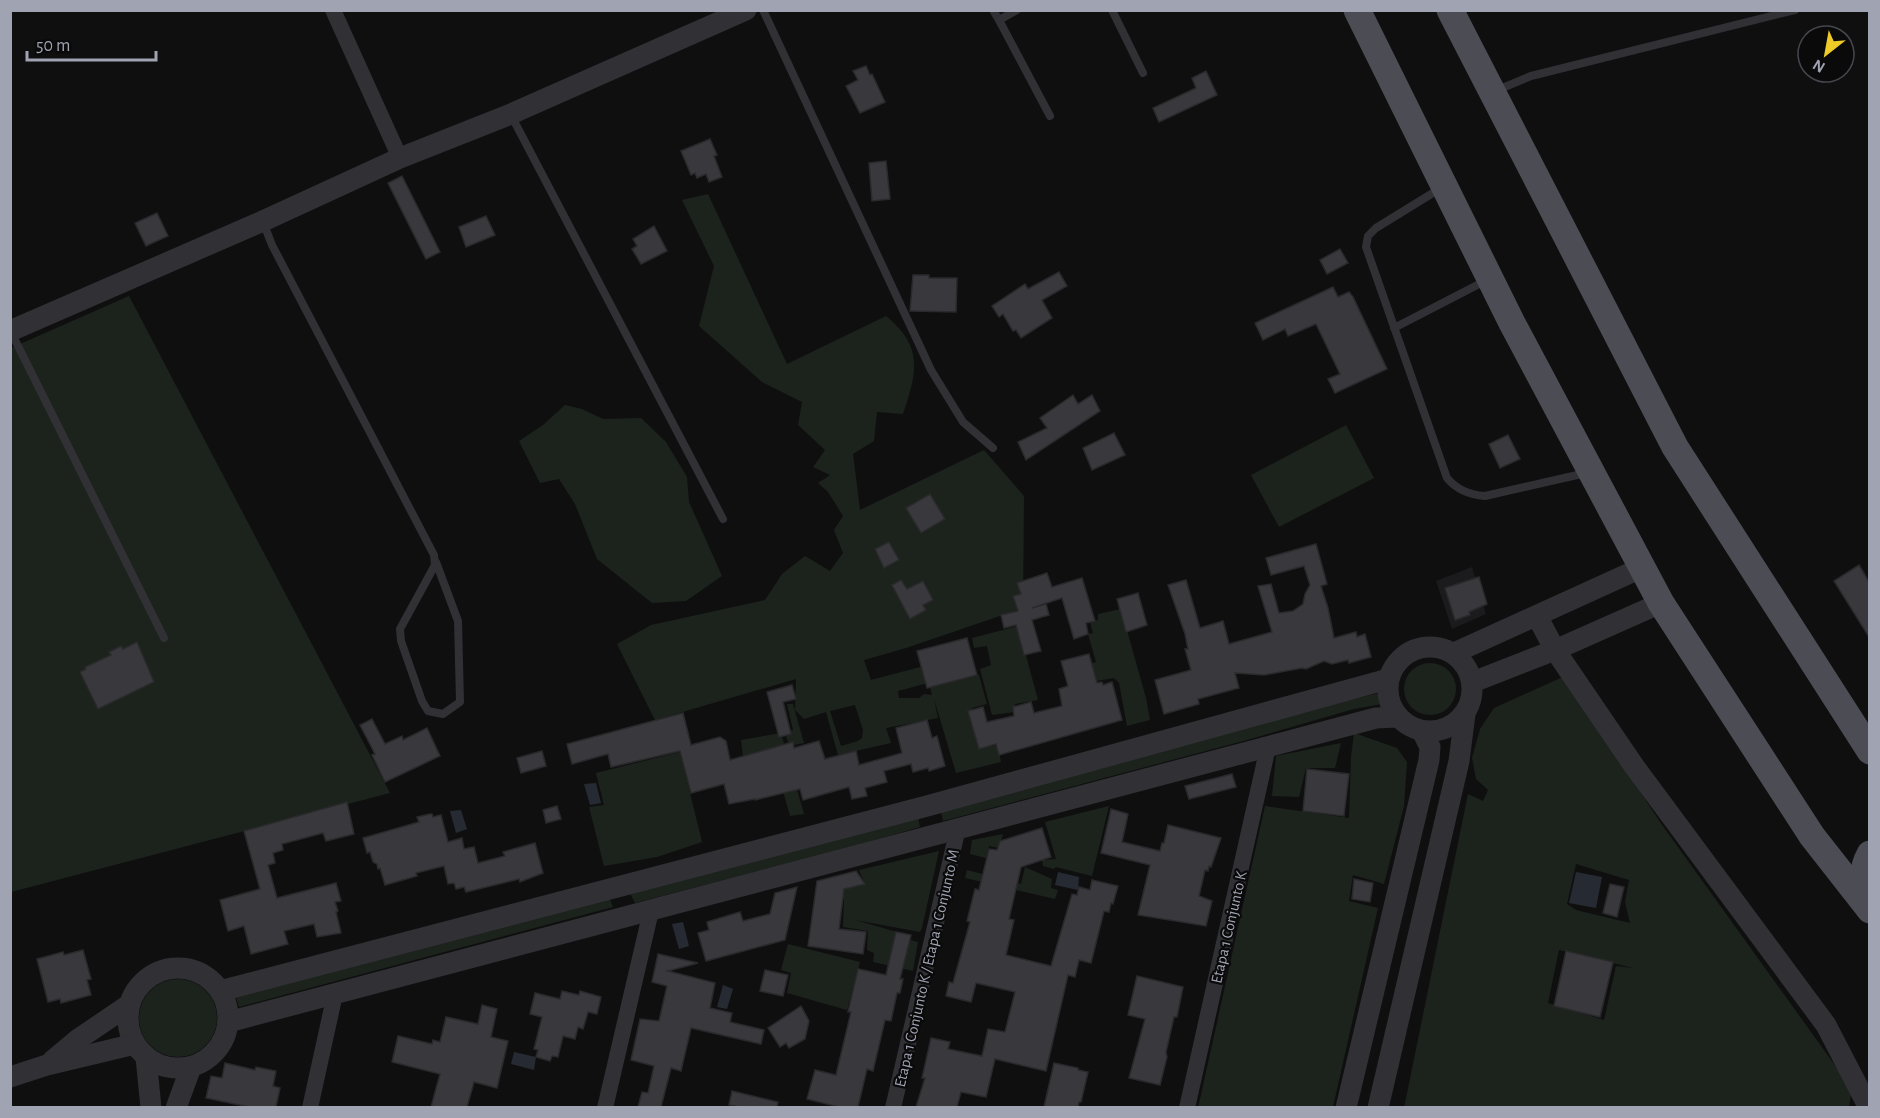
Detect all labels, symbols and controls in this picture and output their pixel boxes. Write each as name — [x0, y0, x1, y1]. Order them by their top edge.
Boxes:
scale bar — [27, 24, 156, 62]
north arrow — [1796, 24, 1856, 84]
text: 50 m — [36, 37, 70, 55]
text: N — [1810, 56, 1828, 76]
street label: Etapa 1 Conjunto K / Etapa 1 Conjunto M — [892, 848, 963, 1089]
street label: Etapa 1 Conjunto K — [1208, 869, 1251, 985]

